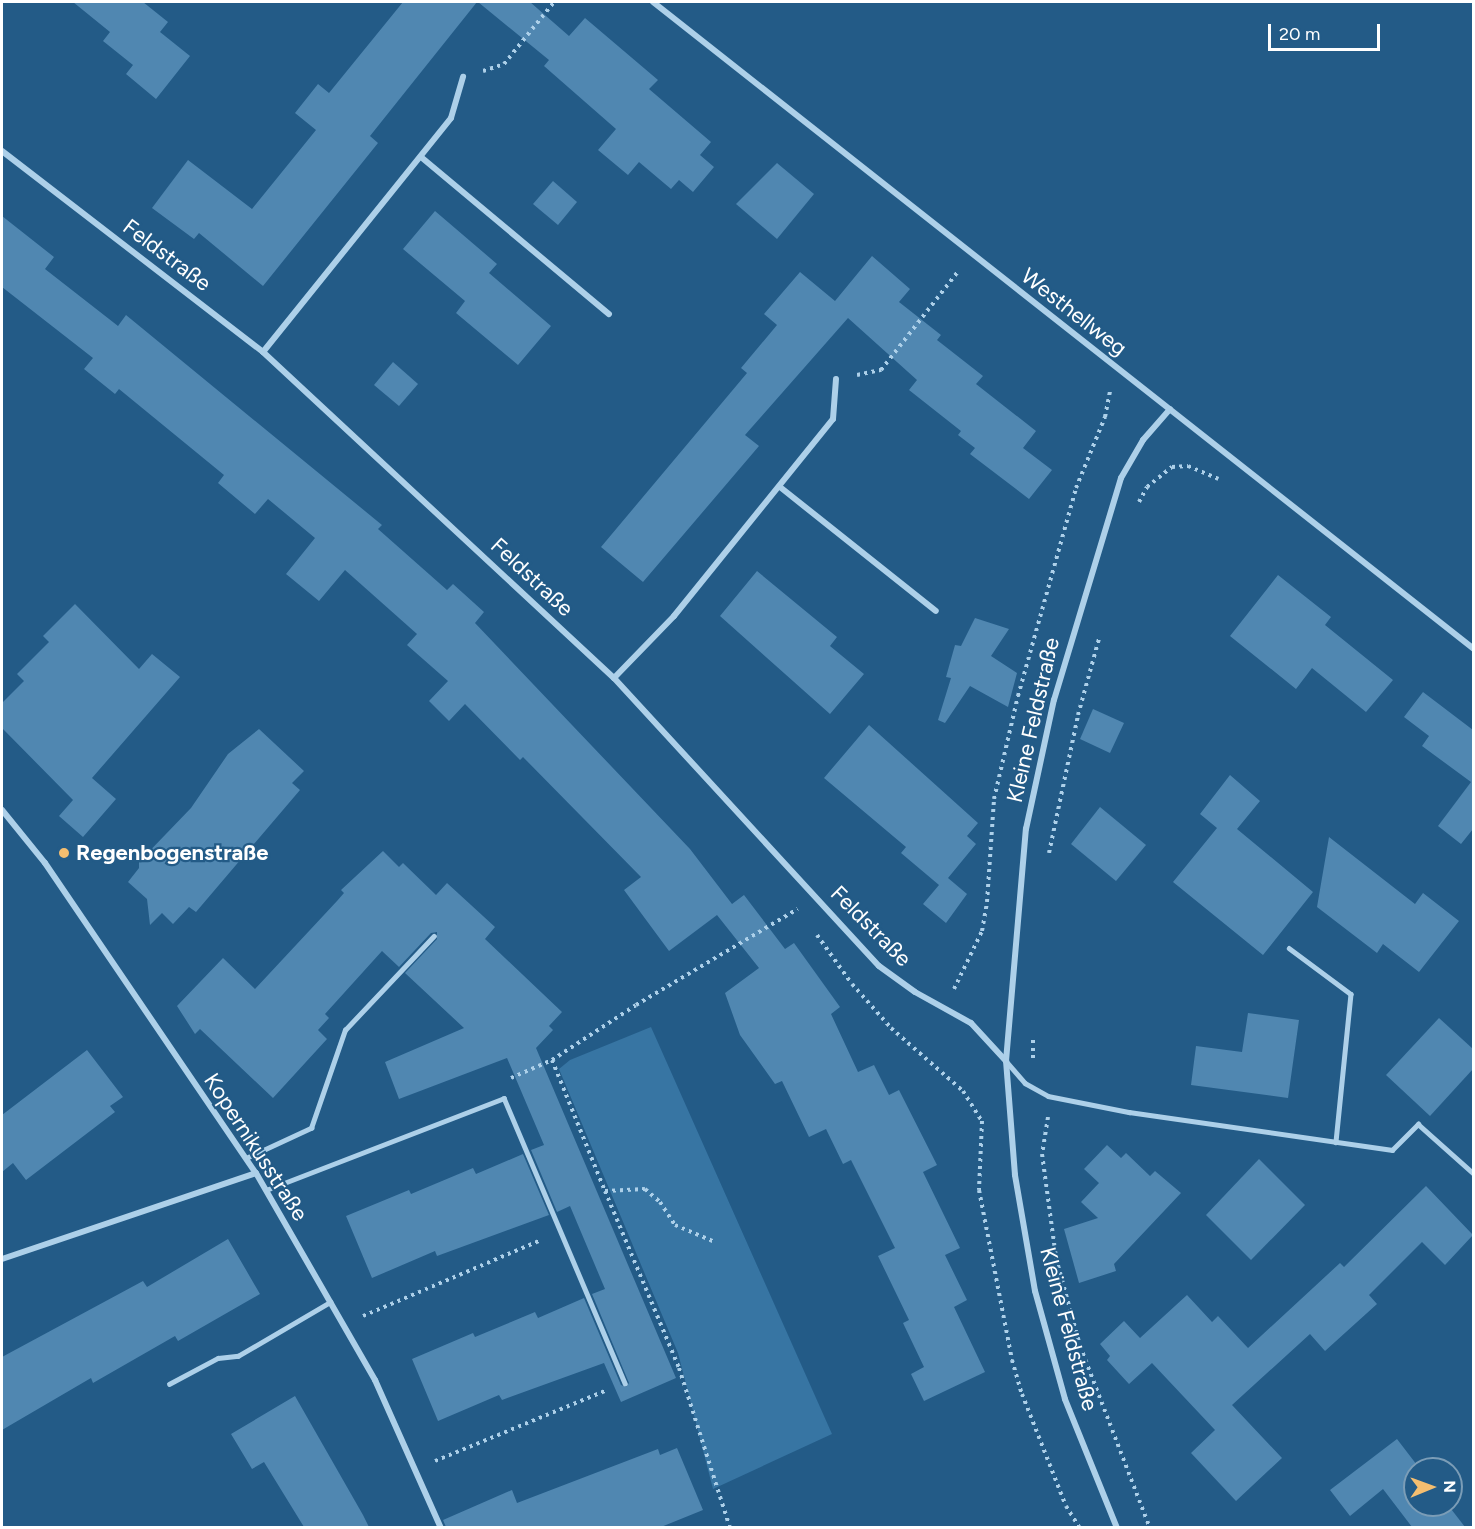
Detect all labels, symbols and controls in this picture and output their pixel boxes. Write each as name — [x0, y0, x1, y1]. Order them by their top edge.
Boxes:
scale bar — [1271, 12, 1384, 50]
text: 20 m — [1279, 23, 1320, 45]
street label: Feldstraße — [118, 213, 216, 297]
street label: Westhellweg — [1016, 263, 1132, 361]
street label: Feldstraße — [485, 532, 579, 622]
street label: Kleine Feldstraße — [1001, 635, 1065, 805]
place label: Regenbogenstraße — [76, 840, 268, 866]
marker: Regenbogenstraße — [57, 846, 71, 860]
street label: Feldstraße — [825, 880, 917, 972]
street label: Kopernikusstraße — [198, 1068, 314, 1226]
street label: Kleine Feldstraße — [1034, 1244, 1104, 1414]
north arrow — [1403, 1457, 1463, 1517]
text: N — [1440, 1480, 1459, 1493]

